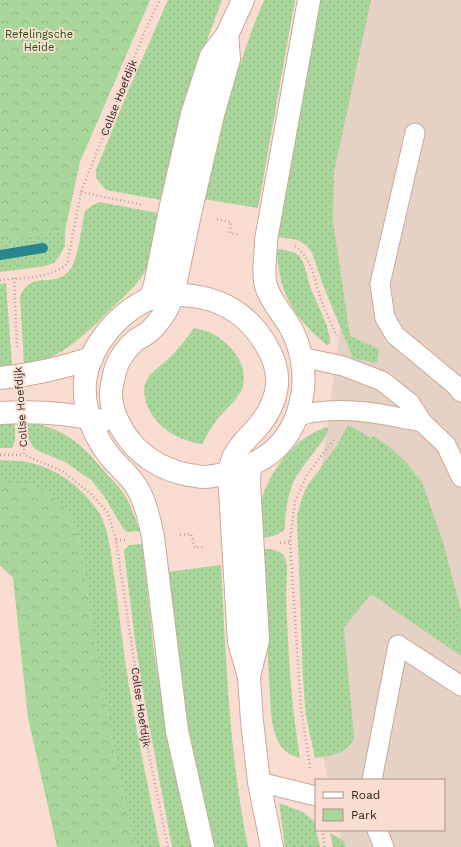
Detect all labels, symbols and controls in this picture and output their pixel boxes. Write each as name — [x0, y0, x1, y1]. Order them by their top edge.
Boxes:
park label: Refelingsche Heide — [5, 28, 73, 54]
street label: Collse Hoefdijk — [97, 57, 139, 138]
street label: Collse Hoefdijk — [12, 366, 30, 448]
street label: Collse Hoefdijk — [129, 666, 154, 748]
legend — [315, 779, 445, 831]
text: Road — [351, 788, 380, 802]
text: Park — [351, 808, 377, 822]

